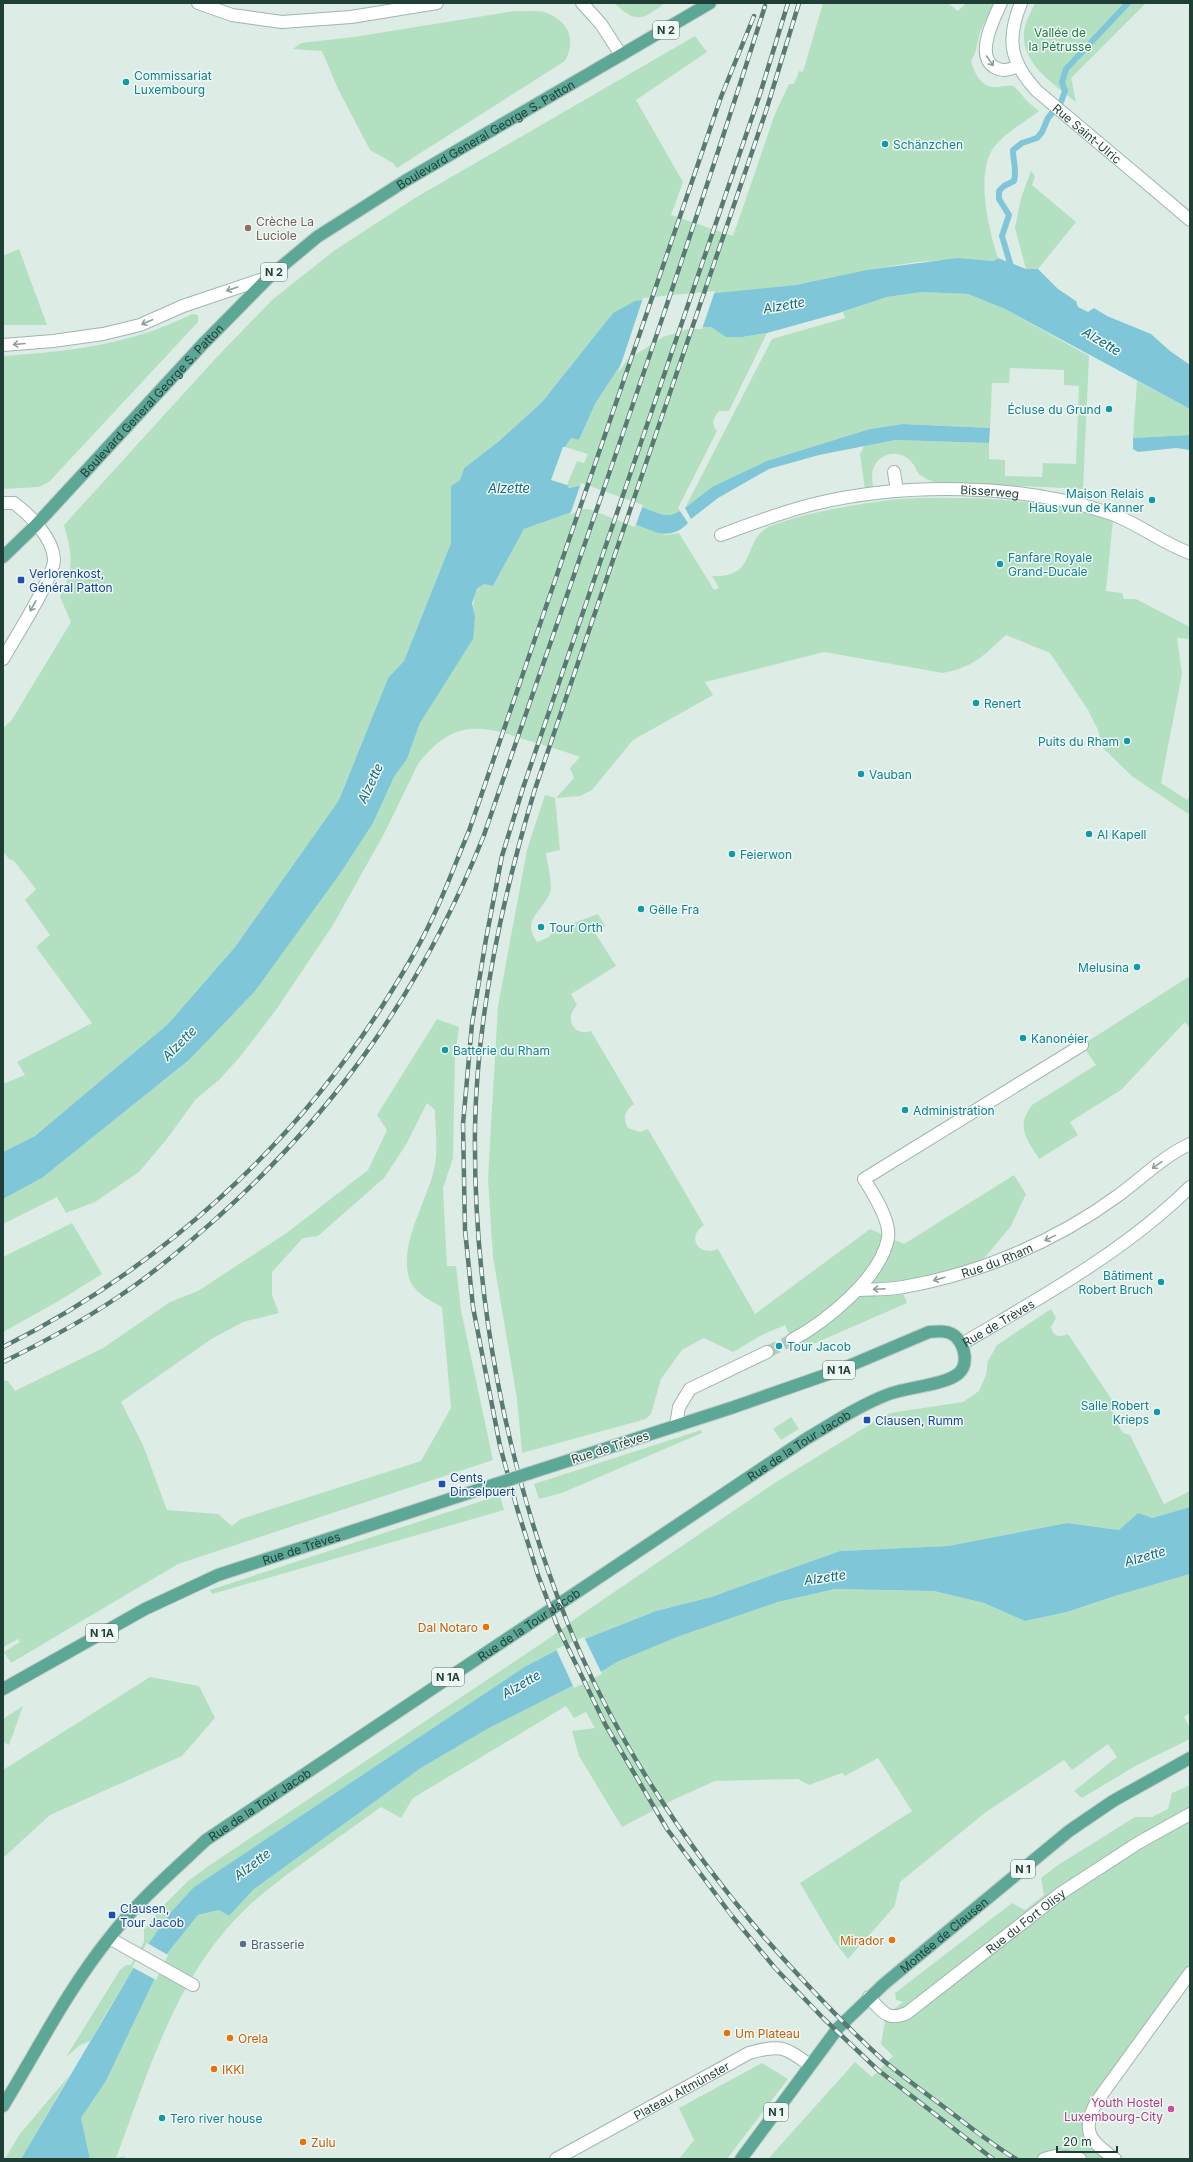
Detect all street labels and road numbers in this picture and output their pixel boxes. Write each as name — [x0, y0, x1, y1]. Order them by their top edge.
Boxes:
road number: N 2 — [653, 21, 679, 39]
street label: Boulevard General George S. Patton — [393, 76, 577, 192]
street label: Rue Saint-Ulric — [1050, 100, 1125, 167]
road number: N 2 — [261, 263, 287, 281]
street label: Boulevard General George S. Patton — [77, 320, 226, 480]
street label: Bisserweg — [960, 482, 1020, 501]
street label: Rue du Rham — [959, 1240, 1035, 1280]
street label: Rue de Trèves — [959, 1296, 1037, 1350]
road number: N 1A — [823, 1361, 855, 1379]
street label: Rue de la Tour Jacob — [744, 1407, 853, 1484]
street label: Rue de Trèves — [569, 1427, 651, 1467]
street label: Rue de Trèves — [260, 1528, 342, 1568]
street label: Rue de la Tour Jacob — [475, 1585, 583, 1664]
road number: N 1A — [86, 1624, 118, 1642]
road number: N 1A — [432, 1668, 464, 1686]
street label: Rue de la Tour Jacob — [205, 1765, 313, 1844]
road number: N 1 — [1011, 1860, 1035, 1878]
street label: Rue du Fort Olisy — [982, 1885, 1068, 1957]
street label: Montée de Clausen — [896, 1894, 991, 1976]
street label: Plateau Altmünster — [631, 2058, 732, 2123]
road number: N 1 — [764, 2103, 788, 2121]

